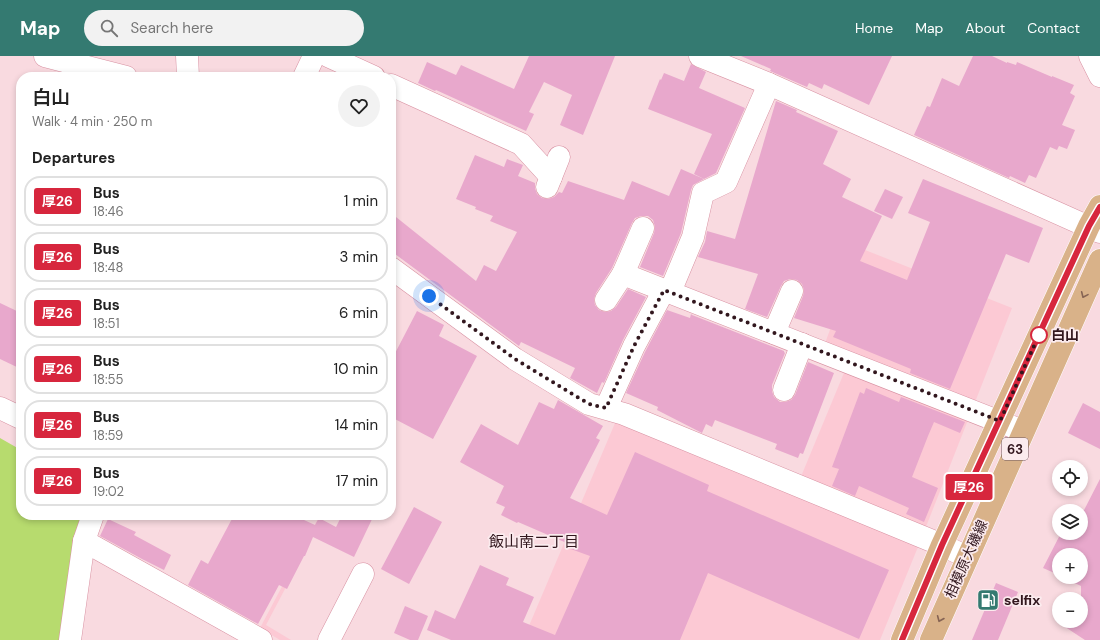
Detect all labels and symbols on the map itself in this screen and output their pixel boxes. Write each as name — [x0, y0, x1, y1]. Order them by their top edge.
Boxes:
your location — [419, 286, 439, 306]
one-way arrow — [1081, 291, 1089, 299]
marker: 白山 — [1030, 326, 1048, 344]
place label: 白山 — [1051, 326, 1079, 344]
road number: 63 — [1002, 438, 1028, 460]
line badge: 厚26 — [946, 474, 992, 500]
street label: 相模原大磯線 — [941, 517, 991, 601]
district label: 飯山南二丁目 — [489, 532, 579, 552]
fuel station icon: selfix — [975, 587, 1001, 613]
place label: selfix — [1004, 591, 1040, 609]
one-way arrow — [937, 615, 945, 622]

